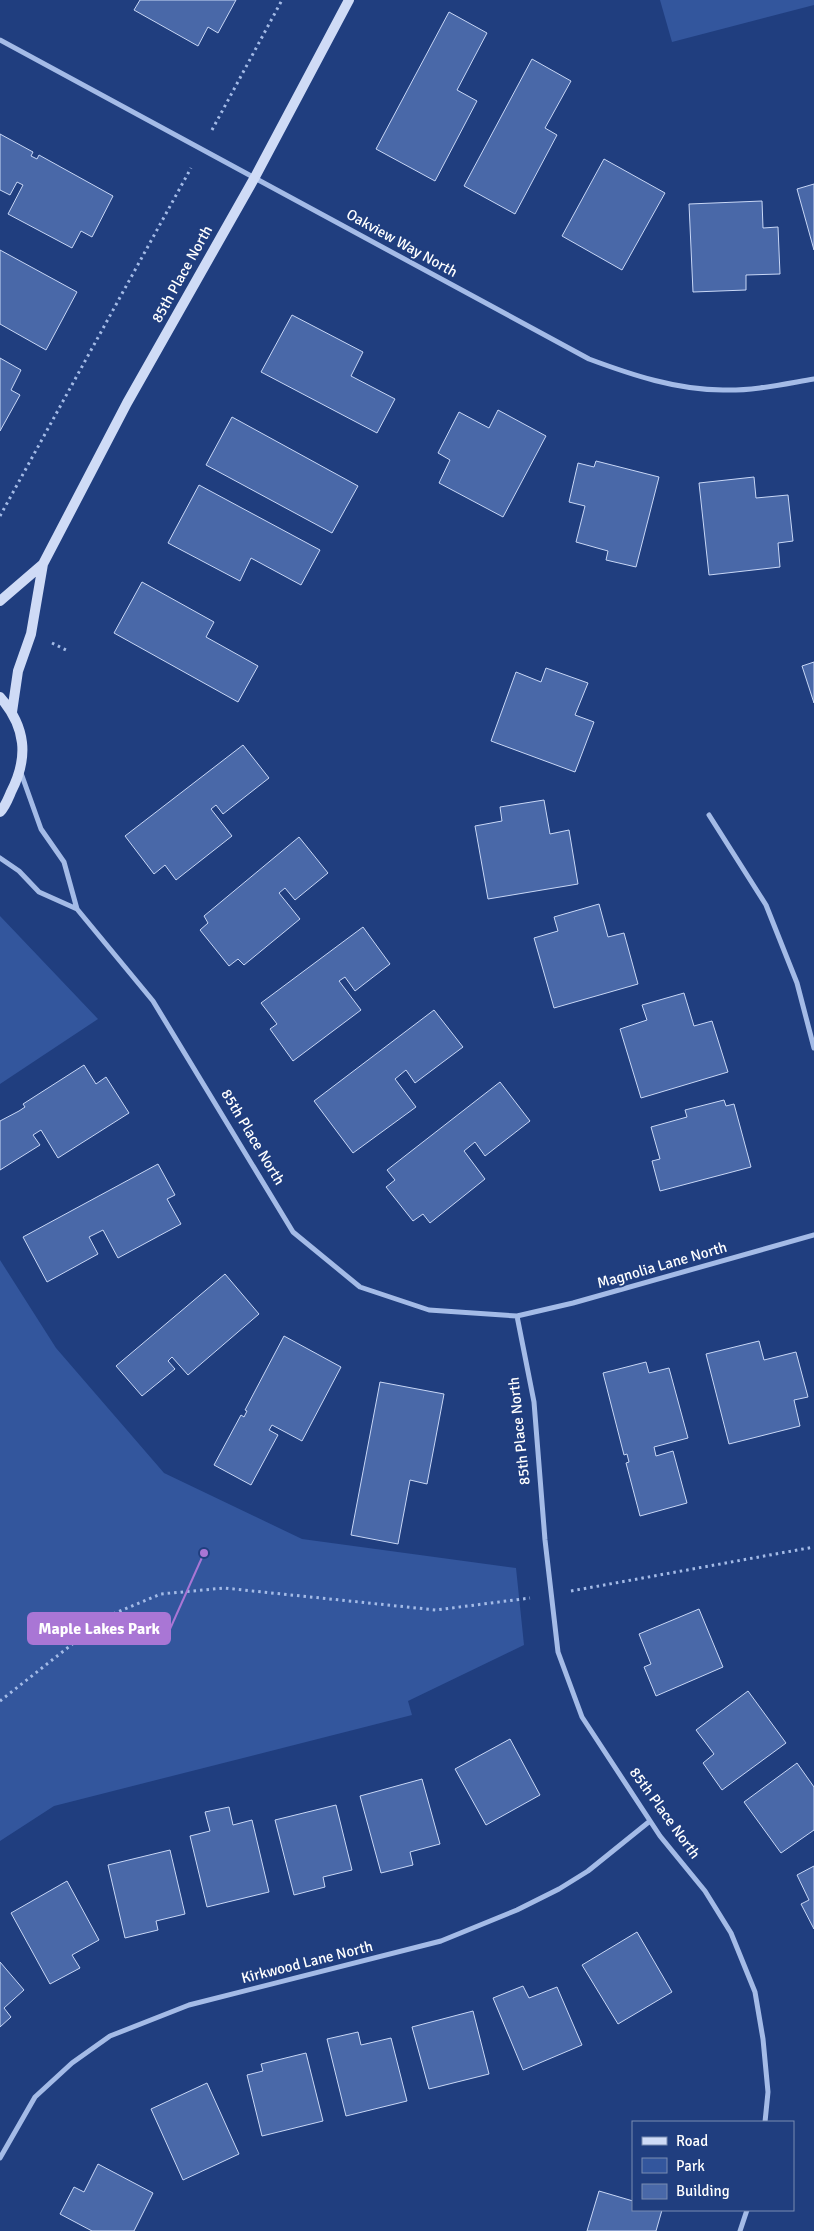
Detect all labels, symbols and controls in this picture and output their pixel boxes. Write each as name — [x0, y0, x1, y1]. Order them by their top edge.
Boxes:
street label: Oakview Way North — [343, 205, 461, 281]
street label: 85th Place North — [148, 222, 216, 326]
street label: 85th Place North — [217, 1086, 289, 1188]
street label: Magnolia Lane North — [595, 1238, 729, 1292]
street label: 85th Place North — [504, 1376, 534, 1486]
callout: Maple Lakes Park — [28, 1613, 170, 1644]
text: Maple Lakes Park — [38, 1619, 160, 1639]
street label: 85th Place North — [626, 1764, 704, 1862]
street label: Kirkwood Lane North — [239, 1937, 375, 1987]
legend — [632, 2121, 794, 2211]
text: Road — [676, 2132, 708, 2150]
text: Park — [676, 2157, 705, 2175]
text: Building — [676, 2182, 730, 2200]

